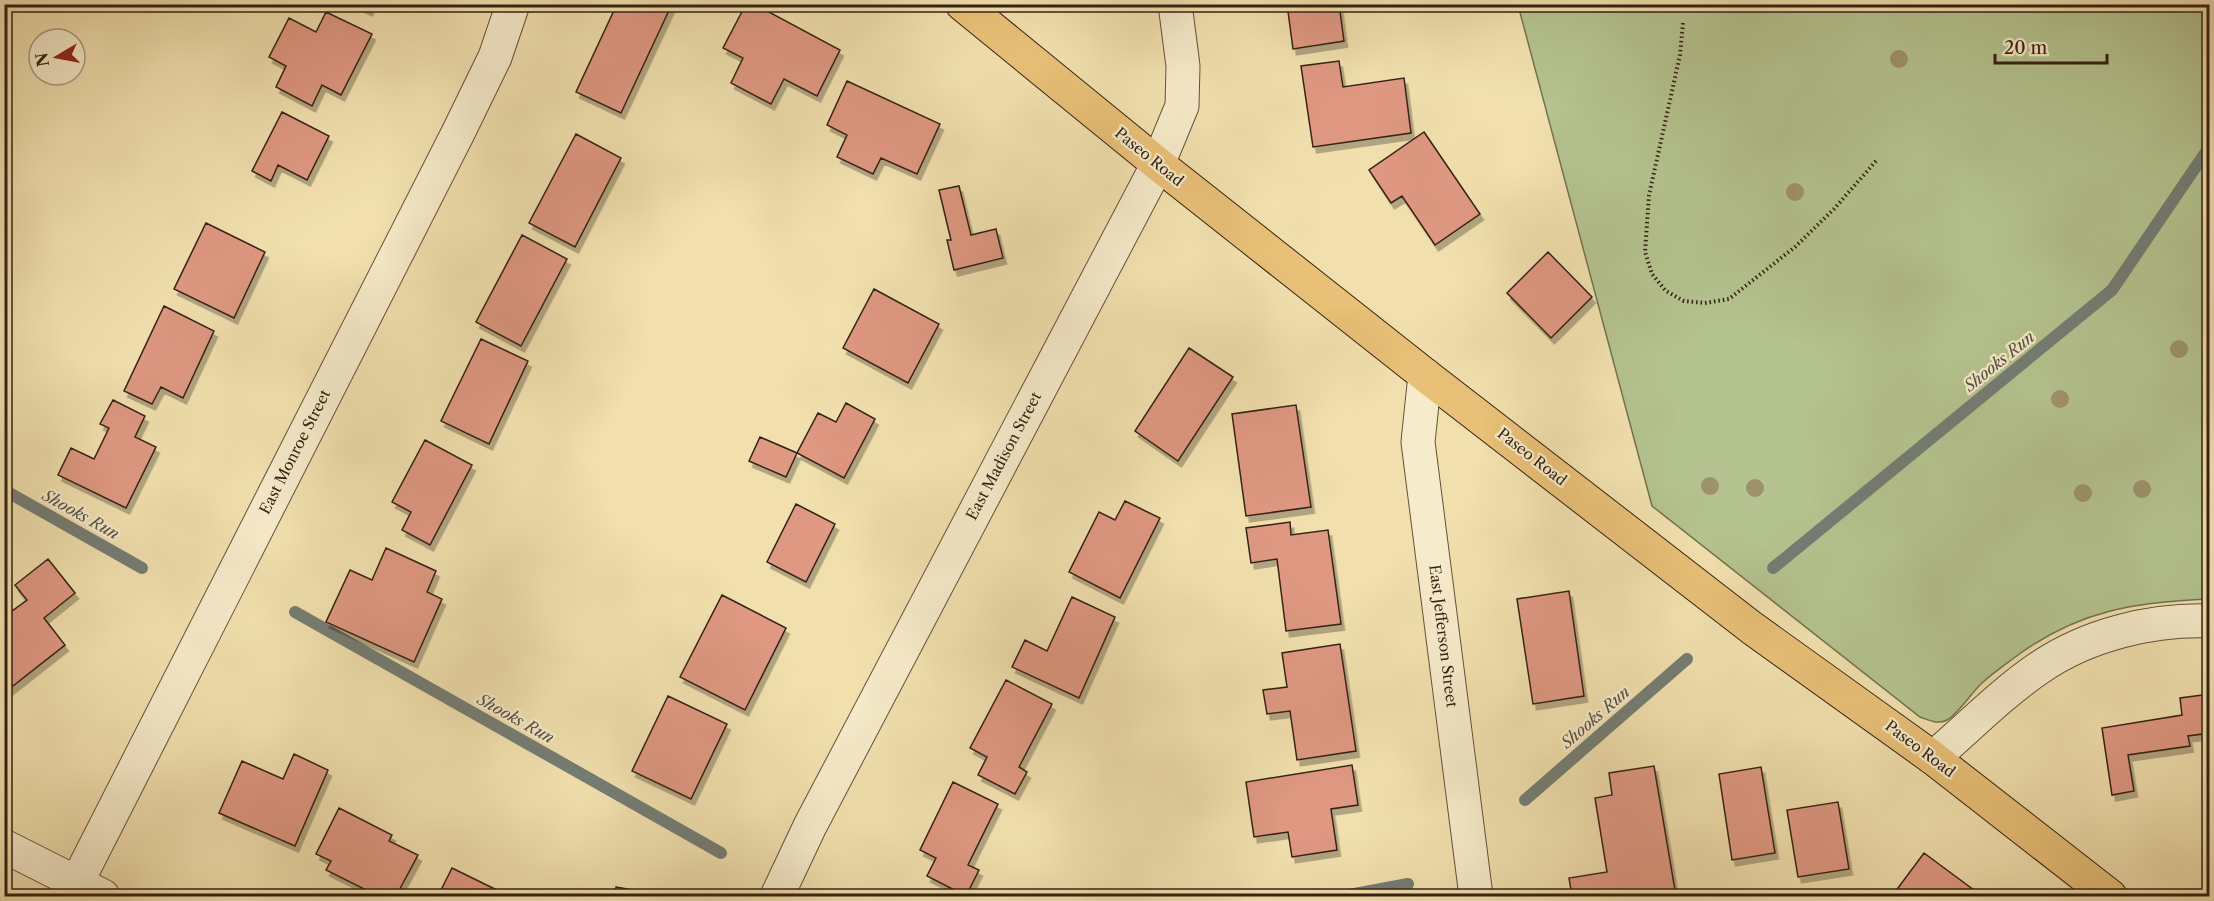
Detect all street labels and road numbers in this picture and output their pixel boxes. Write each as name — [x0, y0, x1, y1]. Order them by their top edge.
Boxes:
street label: Paseo Road — [1111, 123, 1187, 190]
street label: East Monroe Street — [255, 386, 335, 517]
street label: East Madison Street — [962, 388, 1046, 523]
street label: Paseo Road — [1494, 424, 1571, 490]
street label: East Jefferson Street — [1425, 563, 1462, 709]
street label: Paseo Road — [1882, 716, 1959, 781]

